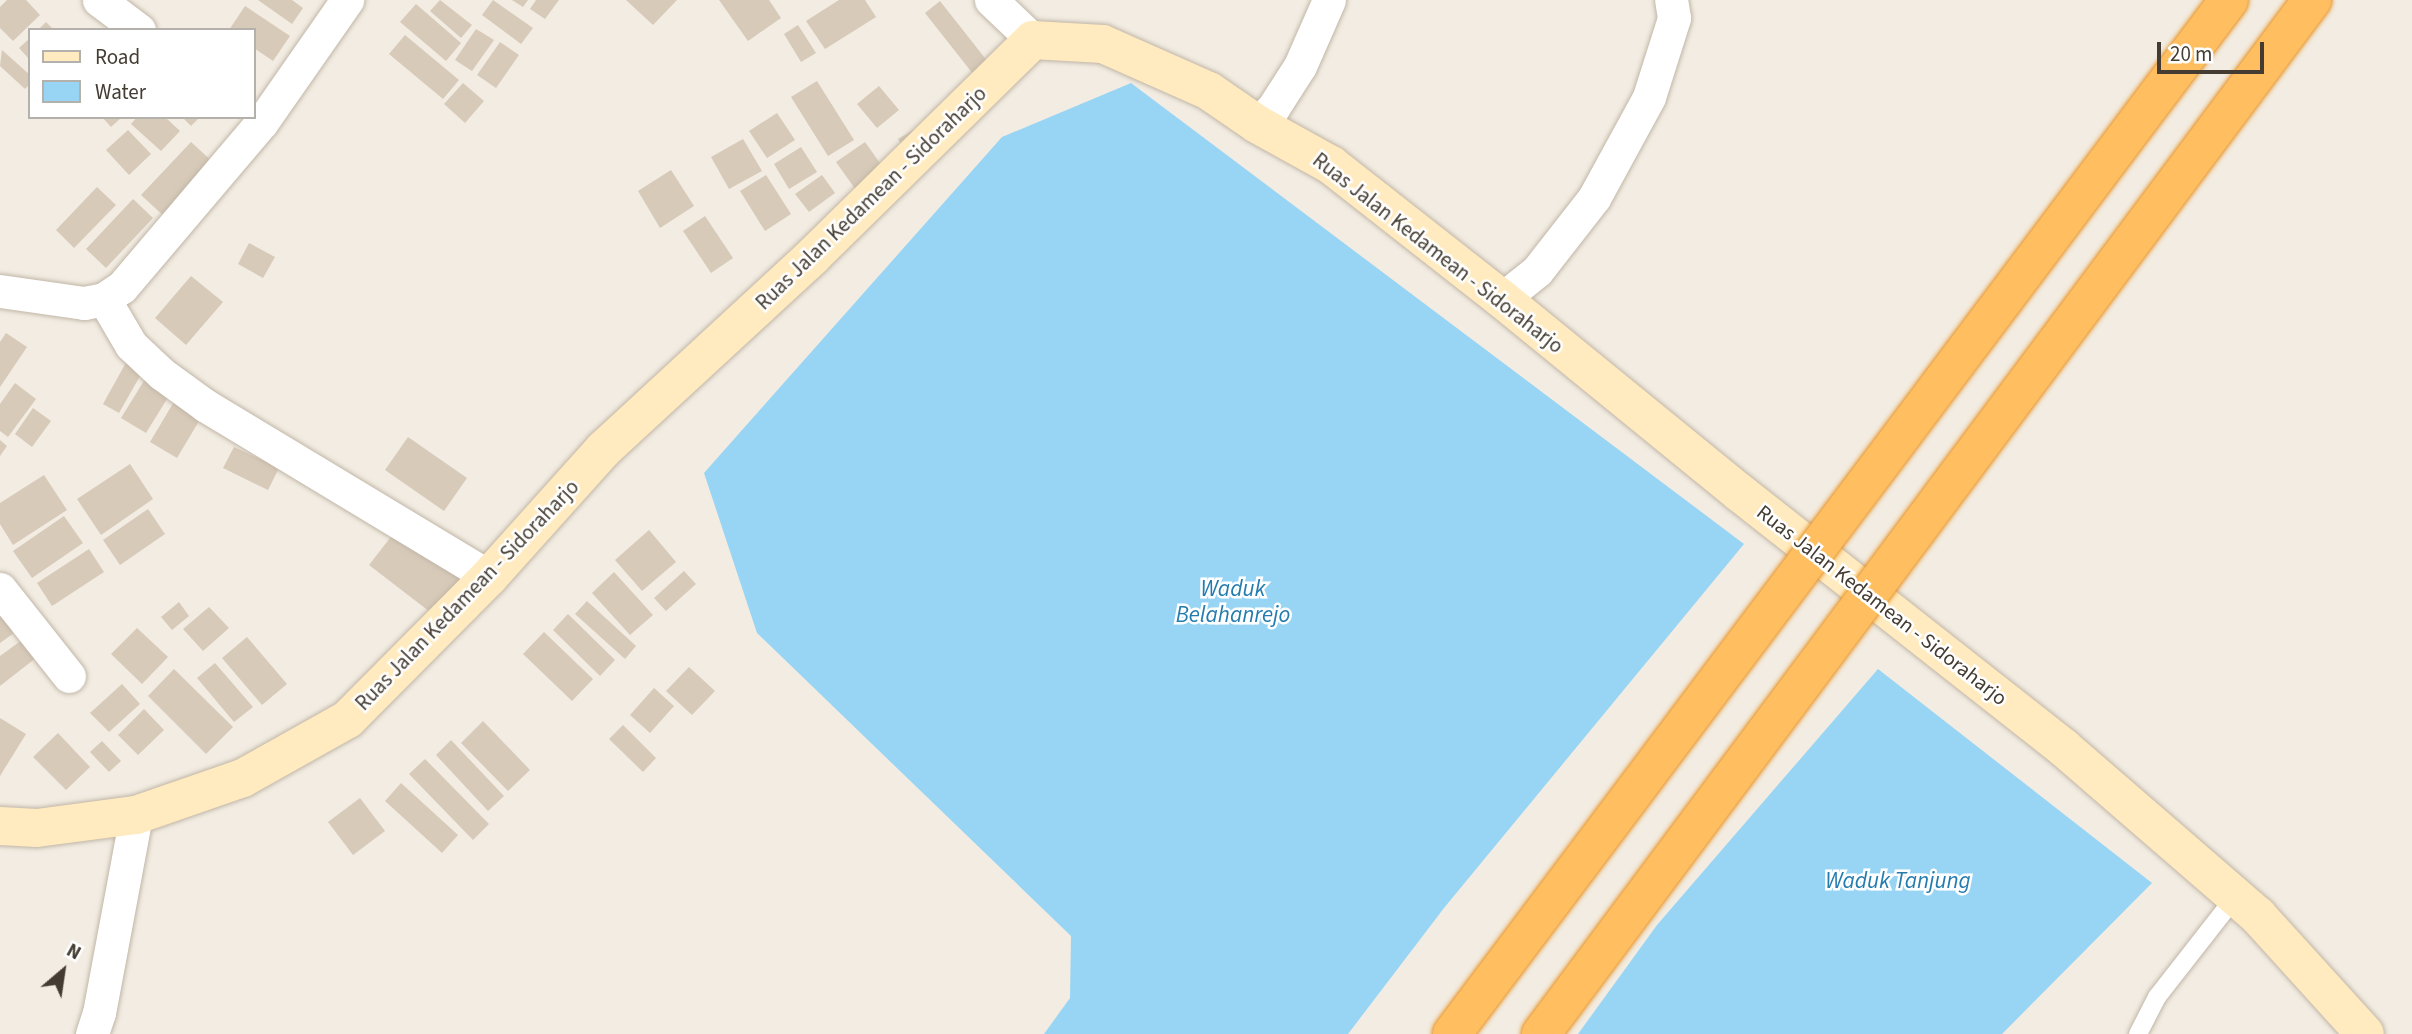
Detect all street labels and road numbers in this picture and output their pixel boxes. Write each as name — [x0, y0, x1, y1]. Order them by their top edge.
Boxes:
street label: Ruas Jalan Kedamean - Sidoraharjo — [750, 81, 992, 315]
street label: Ruas Jalan Kedamean - Sidoraharjo — [1308, 147, 1568, 359]
street label: Ruas Jalan Kedamean - Sidoraharjo — [350, 474, 584, 716]
street label: Ruas Jalan Kedamean - Sidoraharjo — [1752, 499, 2012, 711]

